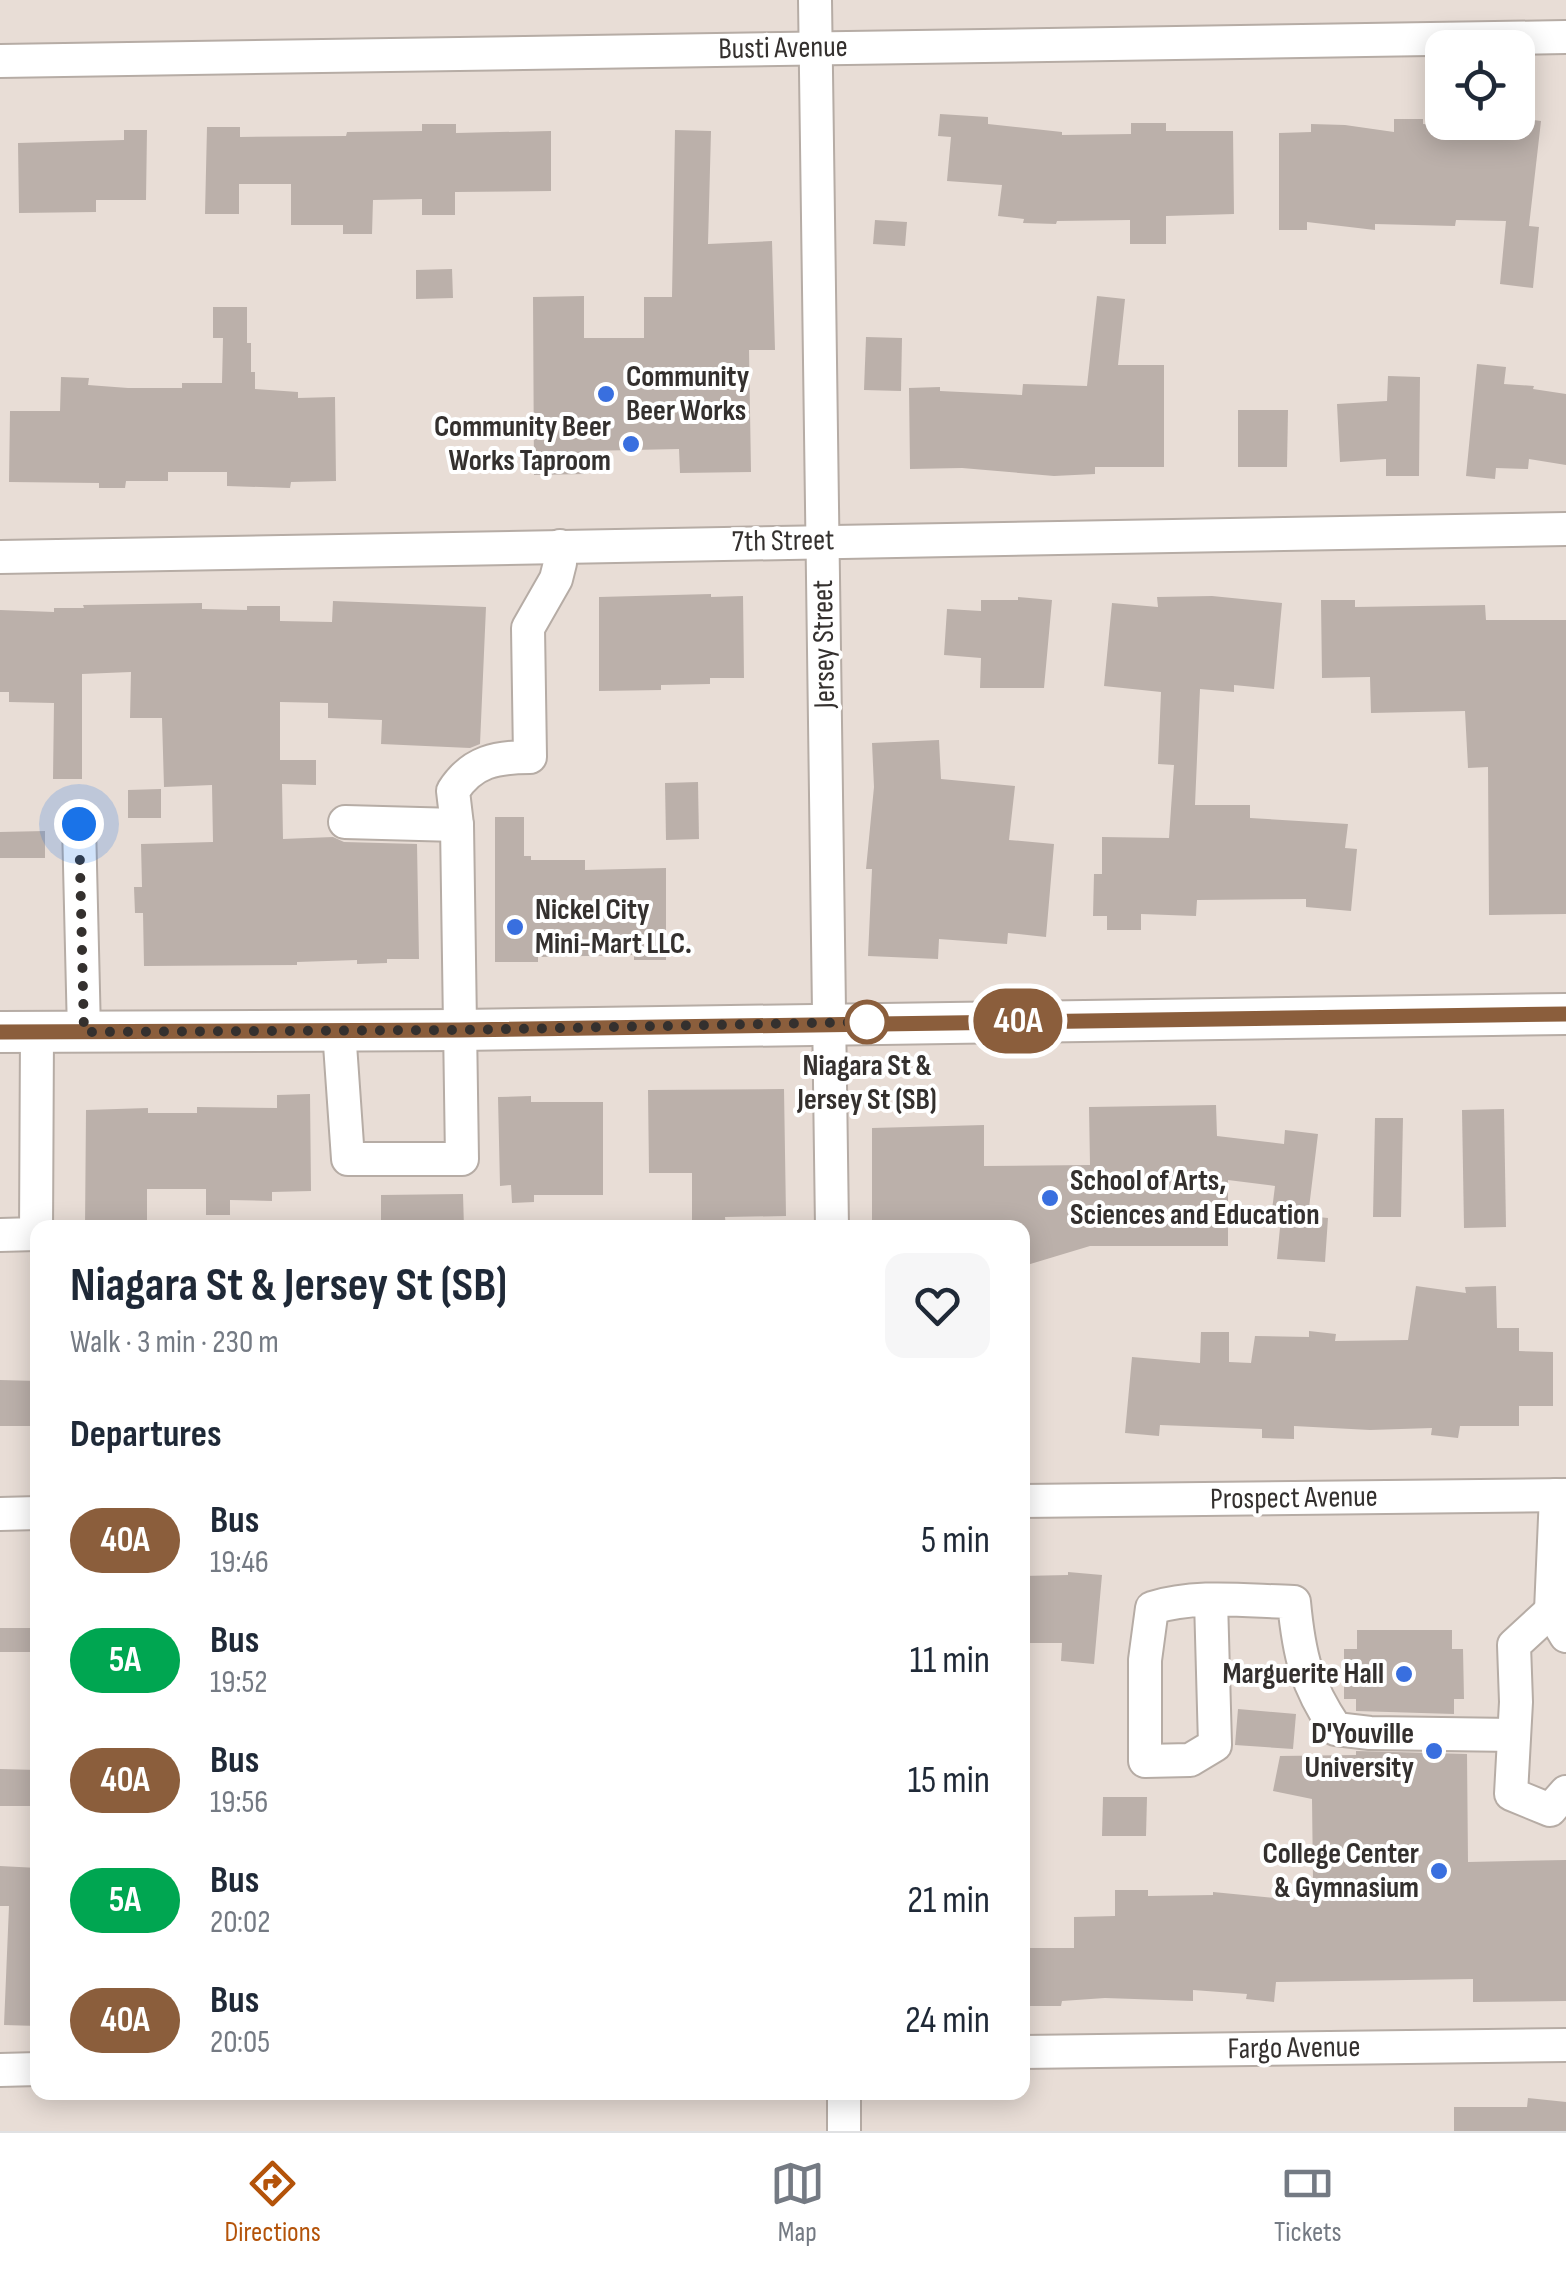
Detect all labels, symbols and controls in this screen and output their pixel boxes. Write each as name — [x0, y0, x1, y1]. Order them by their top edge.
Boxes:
street label: Busti Avenue — [718, 29, 848, 67]
map controls — [1425, 30, 1535, 140]
button: locate — [1425, 30, 1535, 140]
place label: Community Beer Works — [626, 359, 750, 429]
marker: Community Beer Works — [595, 383, 617, 405]
place label: Community Beer Works Taproom — [434, 409, 611, 479]
marker: Community Beer Works Taproom — [620, 433, 642, 455]
street label: 7th Street — [732, 522, 834, 560]
street label: Jersey Street — [805, 579, 843, 710]
your location — [54, 799, 104, 849]
place label: Nickel City Mini-Mart LLC. — [535, 892, 692, 962]
marker: Nickel City Mini-Mart LLC. — [504, 916, 526, 938]
line badge: 40A — [960, 988, 1076, 1054]
text: 40A — [993, 1000, 1043, 1043]
marker: Niagara St & Jersey St (SB) — [846, 1001, 888, 1043]
place label: Niagara St & Jersey St (SB) — [796, 1048, 937, 1118]
place label: School of Arts, Sciences and Education — [1070, 1163, 1320, 1233]
marker: School of Arts, Sciences and Education — [1039, 1187, 1061, 1209]
button: heart — [885, 1253, 990, 1358]
text: Niagara St & Jersey St (SB) — [70, 1257, 507, 1314]
text: Walk · 3 min · 230 m — [70, 1323, 279, 1362]
text: Departures — [70, 1412, 222, 1457]
street label: Prospect Avenue — [1210, 1479, 1378, 1517]
text: Bus — [210, 1498, 259, 1543]
text: 5 min — [921, 1518, 990, 1563]
text: 40A — [100, 1519, 150, 1562]
text: 19:46 — [210, 1543, 269, 1582]
text: Bus — [210, 1618, 259, 1663]
text: 11 min — [910, 1638, 990, 1683]
text: 5A — [109, 1639, 141, 1682]
place label: Marguerite Hall — [1223, 1656, 1384, 1692]
text: 19:52 — [210, 1663, 267, 1702]
marker: Marguerite Hall — [1393, 1663, 1415, 1685]
place label: D'Youville University — [1305, 1716, 1415, 1786]
text: Bus — [210, 1738, 259, 1783]
marker: D'Youville University — [1423, 1740, 1445, 1762]
text: 15 min — [908, 1758, 990, 1803]
text: 40A — [100, 1759, 150, 1802]
text: 19:56 — [210, 1783, 268, 1822]
place label: College Center & Gymnasium — [1262, 1836, 1419, 1906]
text: Bus — [210, 1858, 259, 1903]
marker: College Center & Gymnasium — [1428, 1860, 1450, 1882]
text: 21 min — [907, 1878, 990, 1923]
text: 5A — [109, 1879, 141, 1922]
text: 20:02 — [210, 1903, 271, 1942]
text: Bus — [210, 1978, 259, 2023]
text: 24 min — [905, 1998, 990, 2043]
text: 40A — [100, 1999, 150, 2042]
text: 20:05 — [210, 2023, 270, 2062]
street label: Fargo Avenue — [1227, 2029, 1361, 2067]
tab: Directions — [225, 2156, 321, 2249]
tab: Map — [770, 2156, 825, 2249]
tab: Tickets — [1274, 2156, 1341, 2249]

